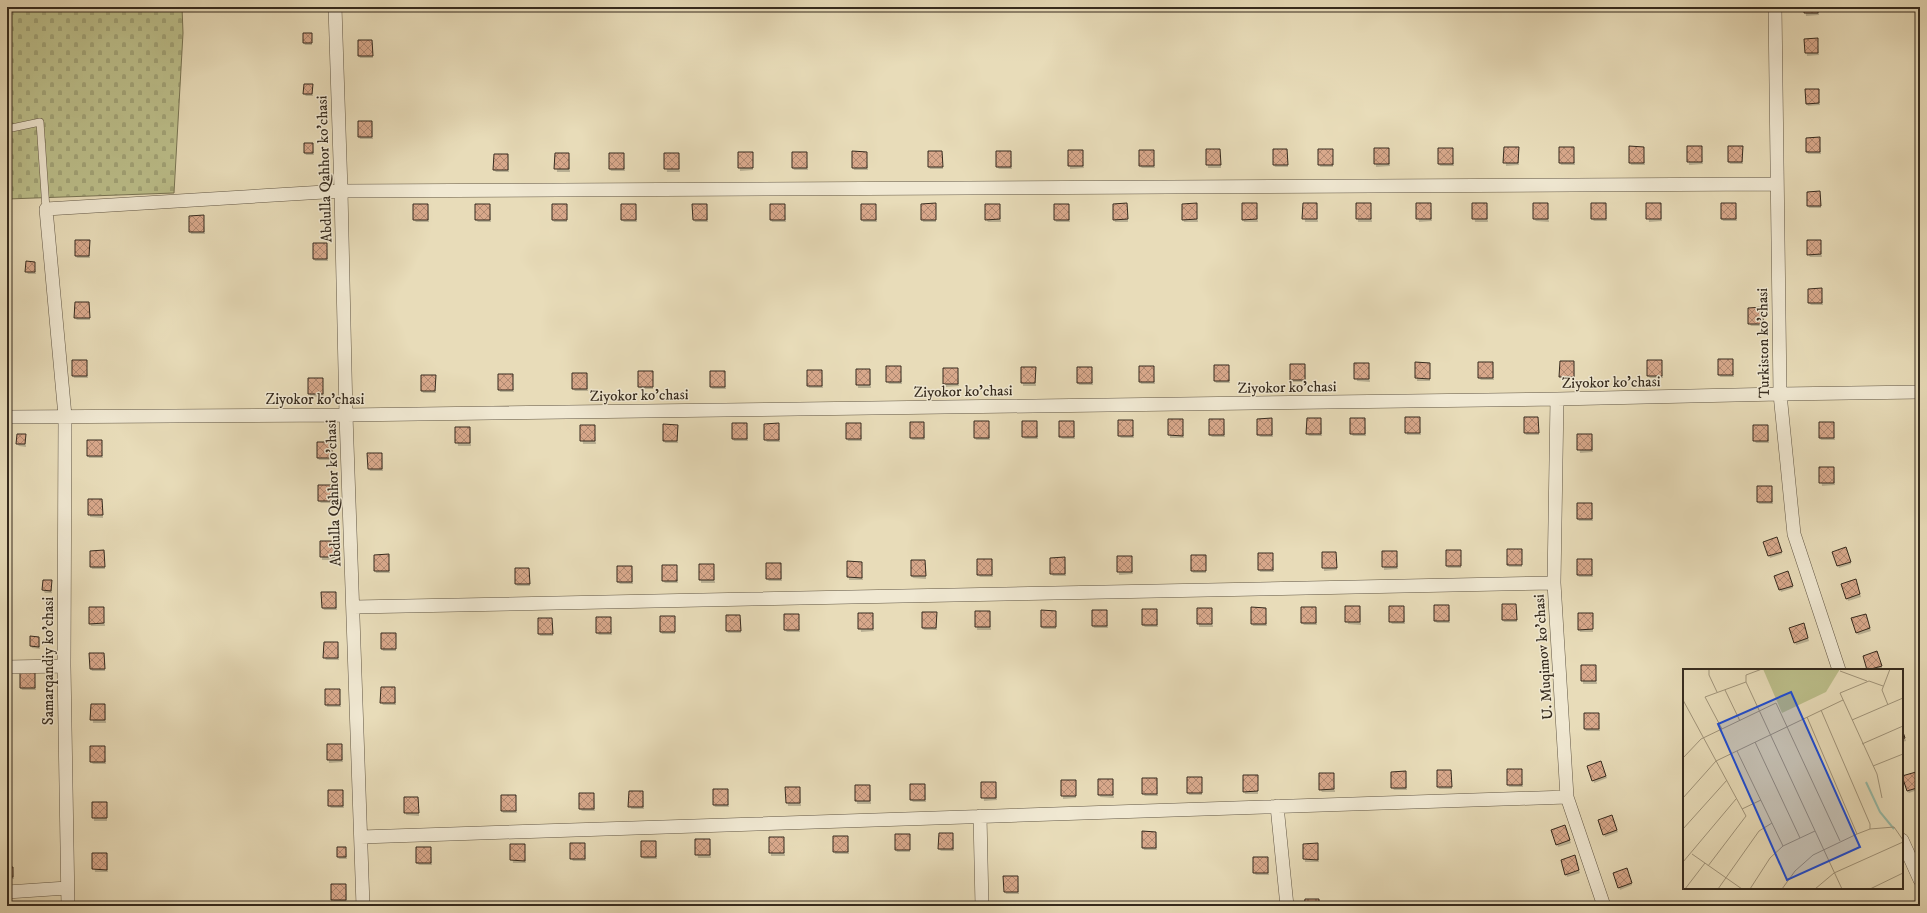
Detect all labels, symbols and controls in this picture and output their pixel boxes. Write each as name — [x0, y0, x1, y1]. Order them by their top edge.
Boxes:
street label: Abdulla Qahhor ko'chasi — [312, 95, 337, 243]
street label: Turkiston ko'chasi — [1753, 288, 1774, 398]
street label: Ziyokor ko'chasi — [1561, 372, 1661, 393]
street label: Ziyokor ko'chasi — [1237, 377, 1337, 398]
street label: Ziyokor ko'chasi — [913, 381, 1013, 402]
street label: Ziyokor ko'chasi — [589, 385, 689, 406]
street label: Ziyokor ko'chasi — [266, 390, 365, 409]
street label: Abdulla Qahhor ko'chasi — [321, 419, 346, 567]
street label: U. Muqimov ko'chasi — [1530, 593, 1557, 720]
street label: Samarqandiy ko'chasi — [39, 597, 58, 725]
inset map — [1683, 669, 1903, 889]

